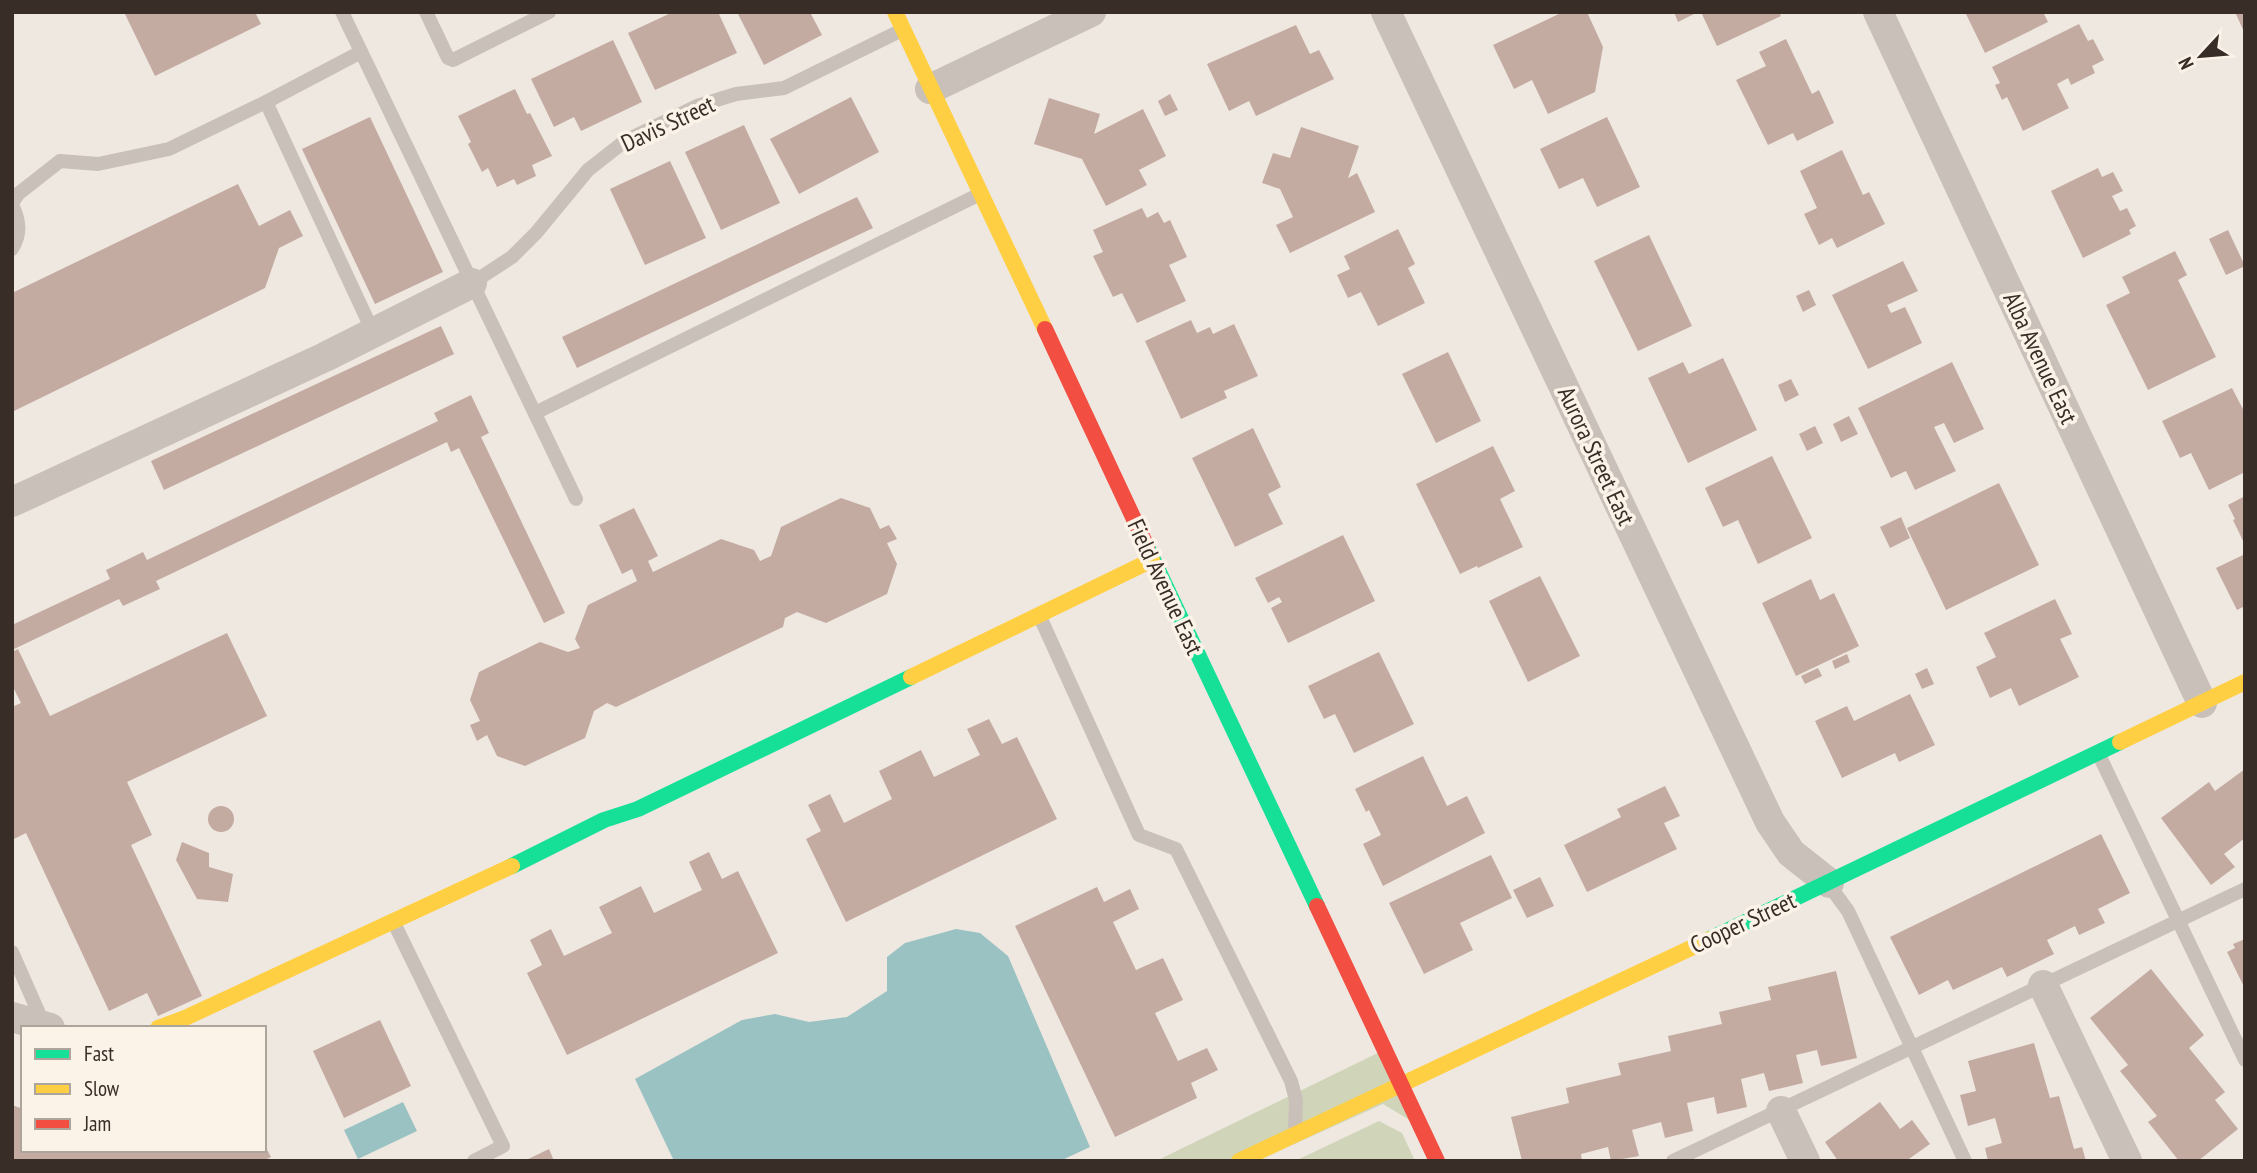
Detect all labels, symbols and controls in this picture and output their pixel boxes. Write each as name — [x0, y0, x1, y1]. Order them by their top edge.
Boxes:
north arrow — [2166, 21, 2236, 91]
text: N — [2173, 54, 2199, 73]
street label: Davis Street — [616, 88, 720, 159]
street label: Alba Avenue East — [1996, 287, 2085, 429]
street label: Aurora Street East — [1551, 382, 1642, 530]
street label: Field Avenue East — [1121, 514, 1210, 660]
street label: Cooper Street — [1685, 885, 1801, 960]
legend — [21, 1026, 266, 1152]
text: Fast — [84, 1040, 114, 1067]
text: Slow — [84, 1075, 120, 1102]
text: Jam — [83, 1110, 111, 1137]

